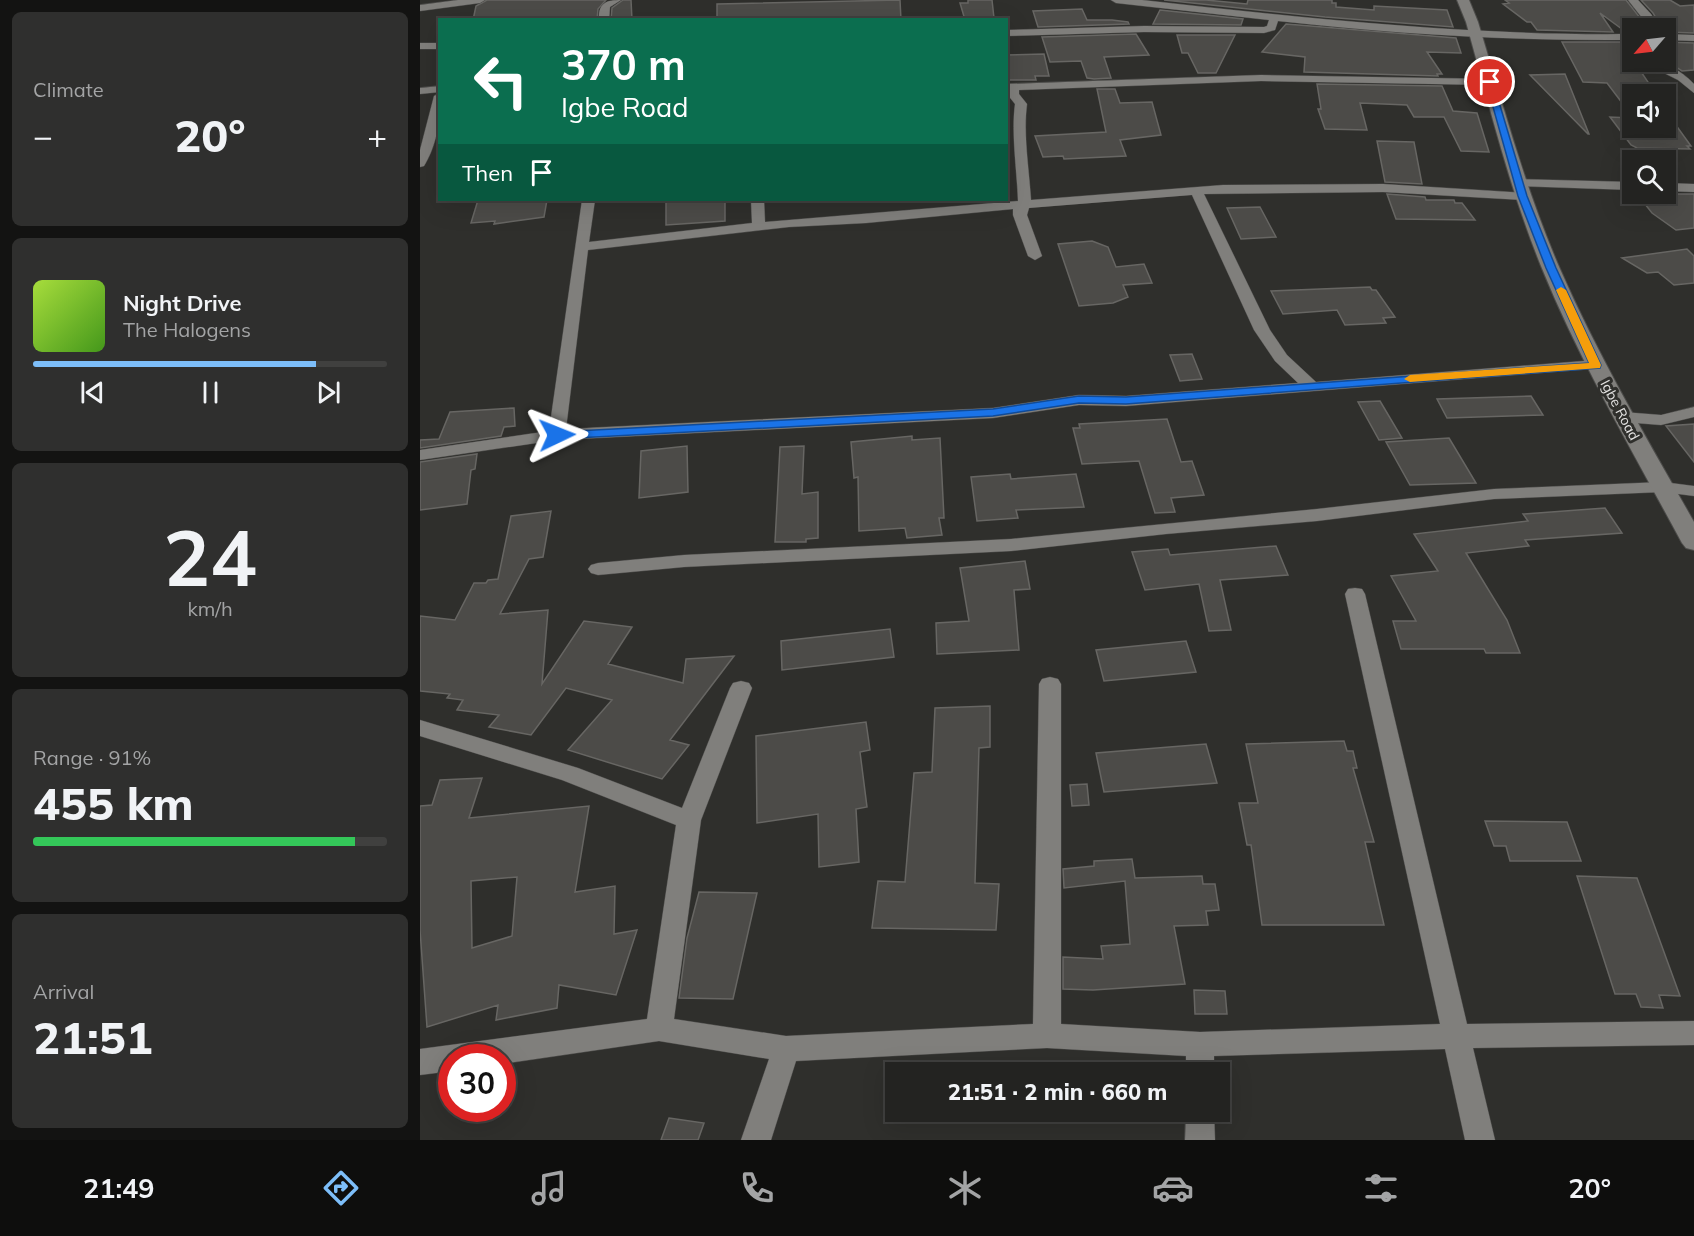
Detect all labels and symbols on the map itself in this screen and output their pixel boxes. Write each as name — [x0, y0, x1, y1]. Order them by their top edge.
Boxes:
north arrow — [1622, 18, 1676, 72]
pin — [1464, 56, 1515, 107]
street label: Igbe Road — [1597, 377, 1643, 443]
position arrow — [525, 403, 589, 467]
speed limit sign: 30 — [438, 1044, 516, 1122]

